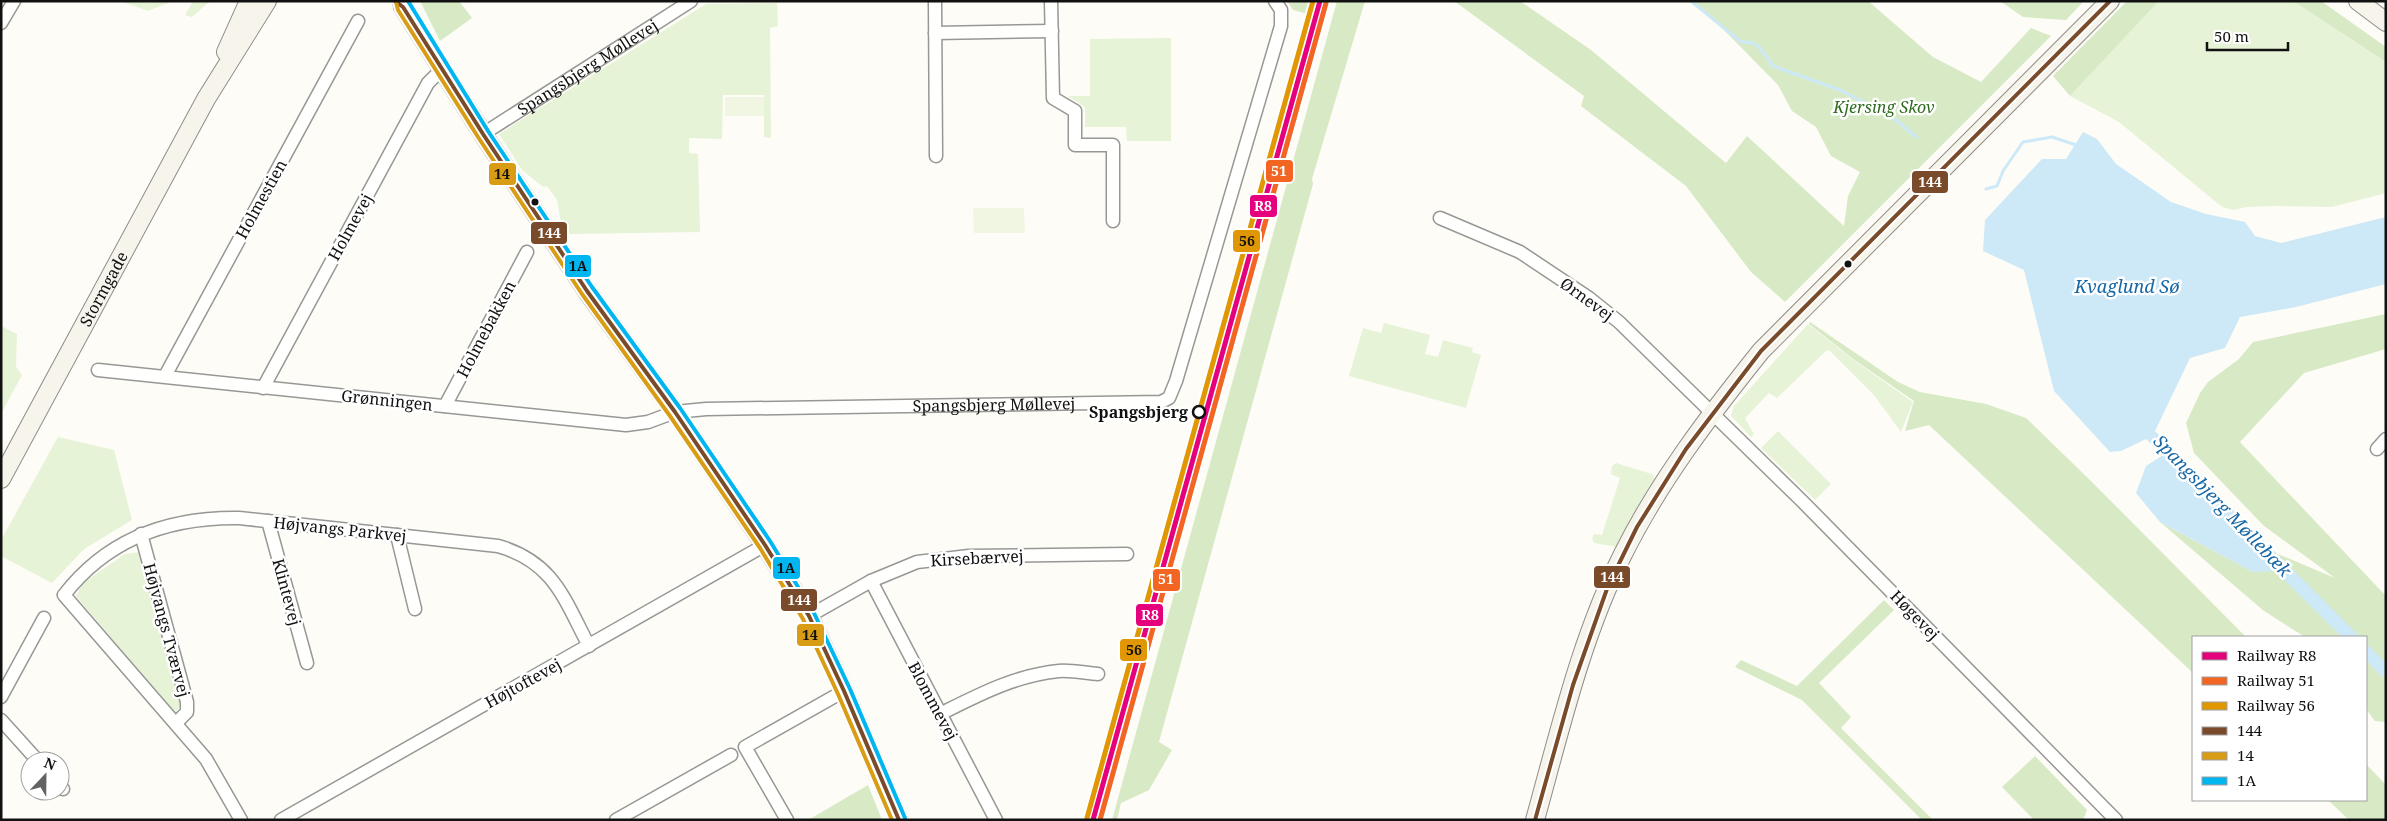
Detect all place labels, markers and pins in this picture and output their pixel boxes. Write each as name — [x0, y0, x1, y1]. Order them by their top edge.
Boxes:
unlabelled marker — [530, 197, 540, 207]
unlabelled marker — [1843, 259, 1853, 269]
place label: Spangsbjerg — [1089, 401, 1188, 423]
marker: Spangsbjerg — [1192, 405, 1206, 419]

